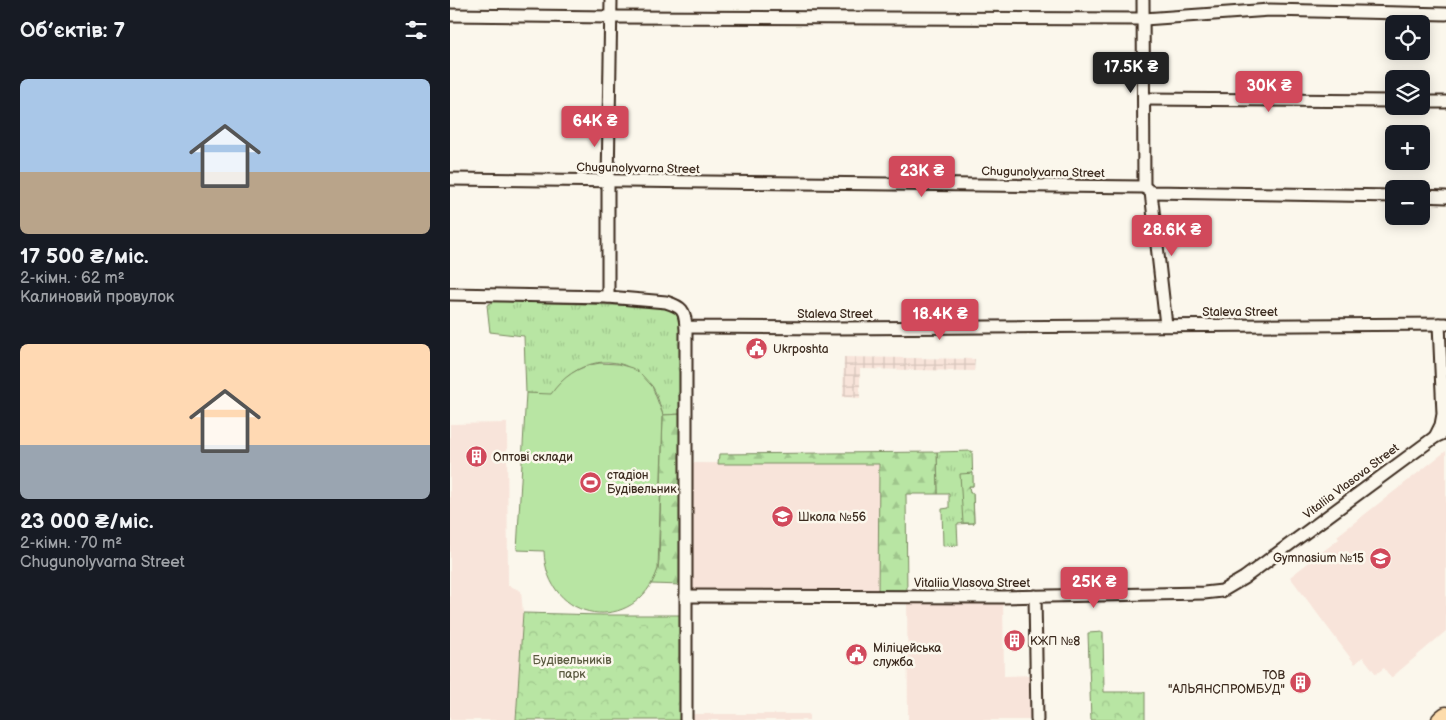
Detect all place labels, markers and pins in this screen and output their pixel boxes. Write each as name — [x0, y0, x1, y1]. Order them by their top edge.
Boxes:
pin: 17.5K ₴ — [1085, 52, 1177, 94]
pin: 30K ₴ — [1234, 70, 1304, 113]
pin: 64K ₴ — [560, 106, 630, 148]
pin: 23K ₴ — [887, 156, 957, 198]
pin: 28.6K ₴ — [1126, 214, 1218, 257]
pin: 18.4K ₴ — [894, 298, 986, 341]
public building icon: Ukrposhta — [745, 337, 769, 361]
place label: Ukrposhta — [773, 342, 829, 357]
building icon: Оптові склади — [465, 445, 489, 469]
place label: Оптові склади — [493, 450, 573, 465]
place label: стадіон Будівельник — [607, 468, 677, 497]
sports icon: стадіон Будівельник — [579, 470, 603, 494]
school or university icon: Школа №56 — [770, 505, 794, 529]
place label: Школа №56 — [798, 510, 866, 525]
school or university icon: Gymnasium №15 — [1368, 546, 1392, 570]
place label: Gymnasium №15 — [1273, 551, 1364, 566]
pin: 25K ₴ — [1059, 566, 1129, 609]
building icon: КЖП №8 — [1002, 629, 1026, 653]
place label: КЖП №8 — [1030, 634, 1080, 649]
place label: Міліцейська служба — [873, 641, 941, 670]
public building icon: Міліцейська служба — [845, 643, 869, 667]
place label: ТОВ "АЛЬЯНСПРОМБУД" — [1168, 668, 1285, 697]
building icon: ТОВ "АЛЬЯНСПРОМБУД" — [1289, 670, 1313, 694]

